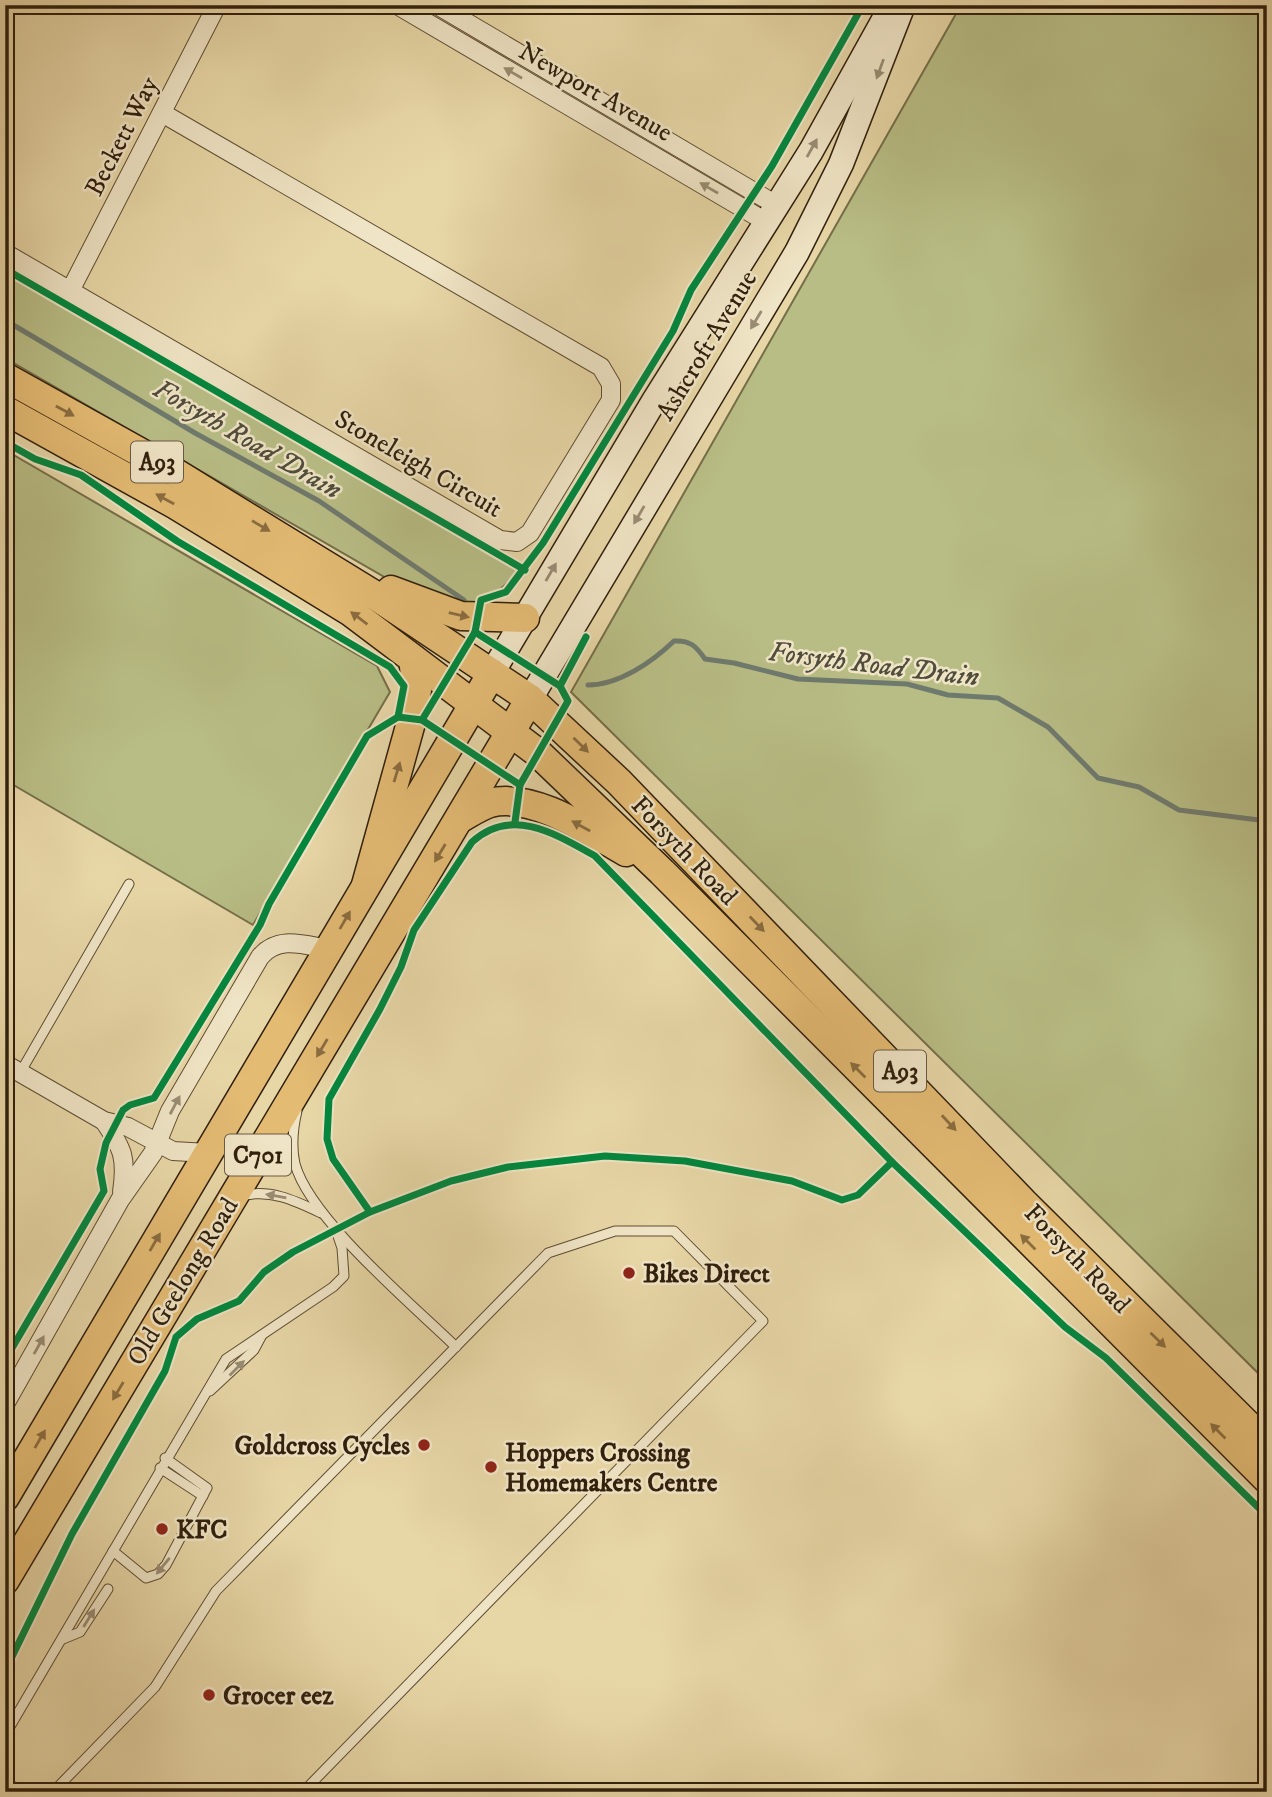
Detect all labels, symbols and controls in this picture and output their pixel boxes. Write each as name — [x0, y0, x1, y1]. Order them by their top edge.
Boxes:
street label: Newport Avenue — [512, 35, 678, 150]
one-way arrow — [874, 59, 885, 80]
one-way arrow — [503, 67, 522, 79]
street label: Beckett Way — [78, 71, 167, 202]
one-way arrow — [806, 137, 818, 157]
one-way arrow — [699, 182, 719, 194]
street label: Ashcroft Avenue — [650, 265, 765, 427]
one-way arrow — [750, 310, 763, 329]
water label: Forsyth Road Drain — [147, 371, 348, 507]
street label: Stoneleigh Circuit — [329, 403, 508, 526]
one-way arrow — [55, 405, 74, 417]
road number: A93 — [131, 442, 183, 482]
one-way arrow — [155, 493, 175, 505]
one-way arrow — [633, 505, 645, 524]
one-way arrow — [252, 519, 271, 532]
one-way arrow — [545, 562, 557, 581]
one-way arrow — [448, 609, 470, 620]
one-way arrow — [350, 611, 368, 625]
water label: Forsyth Road Drain — [767, 634, 981, 695]
one-way arrow — [572, 736, 589, 753]
one-way arrow — [392, 762, 402, 783]
street label: Forsyth Road — [624, 789, 744, 913]
one-way arrow — [571, 820, 590, 832]
one-way arrow — [433, 844, 446, 863]
one-way arrow — [339, 910, 351, 929]
one-way arrow — [749, 915, 765, 932]
one-way arrow — [316, 1039, 328, 1058]
road number: A93 — [874, 1050, 926, 1092]
one-way arrow — [851, 1062, 867, 1079]
one-way arrow — [169, 1095, 180, 1115]
one-way arrow — [941, 1114, 957, 1131]
road number: C701 — [225, 1134, 291, 1176]
one-way arrow — [265, 1190, 287, 1201]
street label: Old Geelong Road — [120, 1192, 246, 1372]
street label: Forsyth Road — [1017, 1197, 1137, 1321]
one-way arrow — [149, 1233, 162, 1252]
one-way arrow — [1020, 1233, 1037, 1250]
place label: Bikes Direct — [643, 1258, 770, 1291]
marker: Bikes Direct — [621, 1265, 637, 1281]
one-way arrow — [1150, 1331, 1167, 1348]
one-way arrow — [33, 1335, 45, 1354]
one-way arrow — [228, 1359, 245, 1376]
one-way arrow — [111, 1381, 124, 1400]
one-way arrow — [1210, 1422, 1227, 1439]
one-way arrow — [34, 1429, 46, 1448]
place label: Goldcross Cycles — [234, 1430, 410, 1463]
marker: Goldcross Cycles — [416, 1437, 432, 1453]
place label: Hoppers Crossing Homemakers Centre — [505, 1437, 718, 1500]
marker: Hoppers Crossing Homemakers Centre — [483, 1459, 499, 1475]
place label: KFC — [176, 1514, 228, 1547]
marker: KFC — [154, 1521, 170, 1537]
one-way arrow — [155, 1557, 170, 1575]
one-way arrow — [82, 1609, 95, 1628]
place label: Grocer eez — [223, 1680, 334, 1713]
marker: Grocer eez — [201, 1687, 217, 1703]

